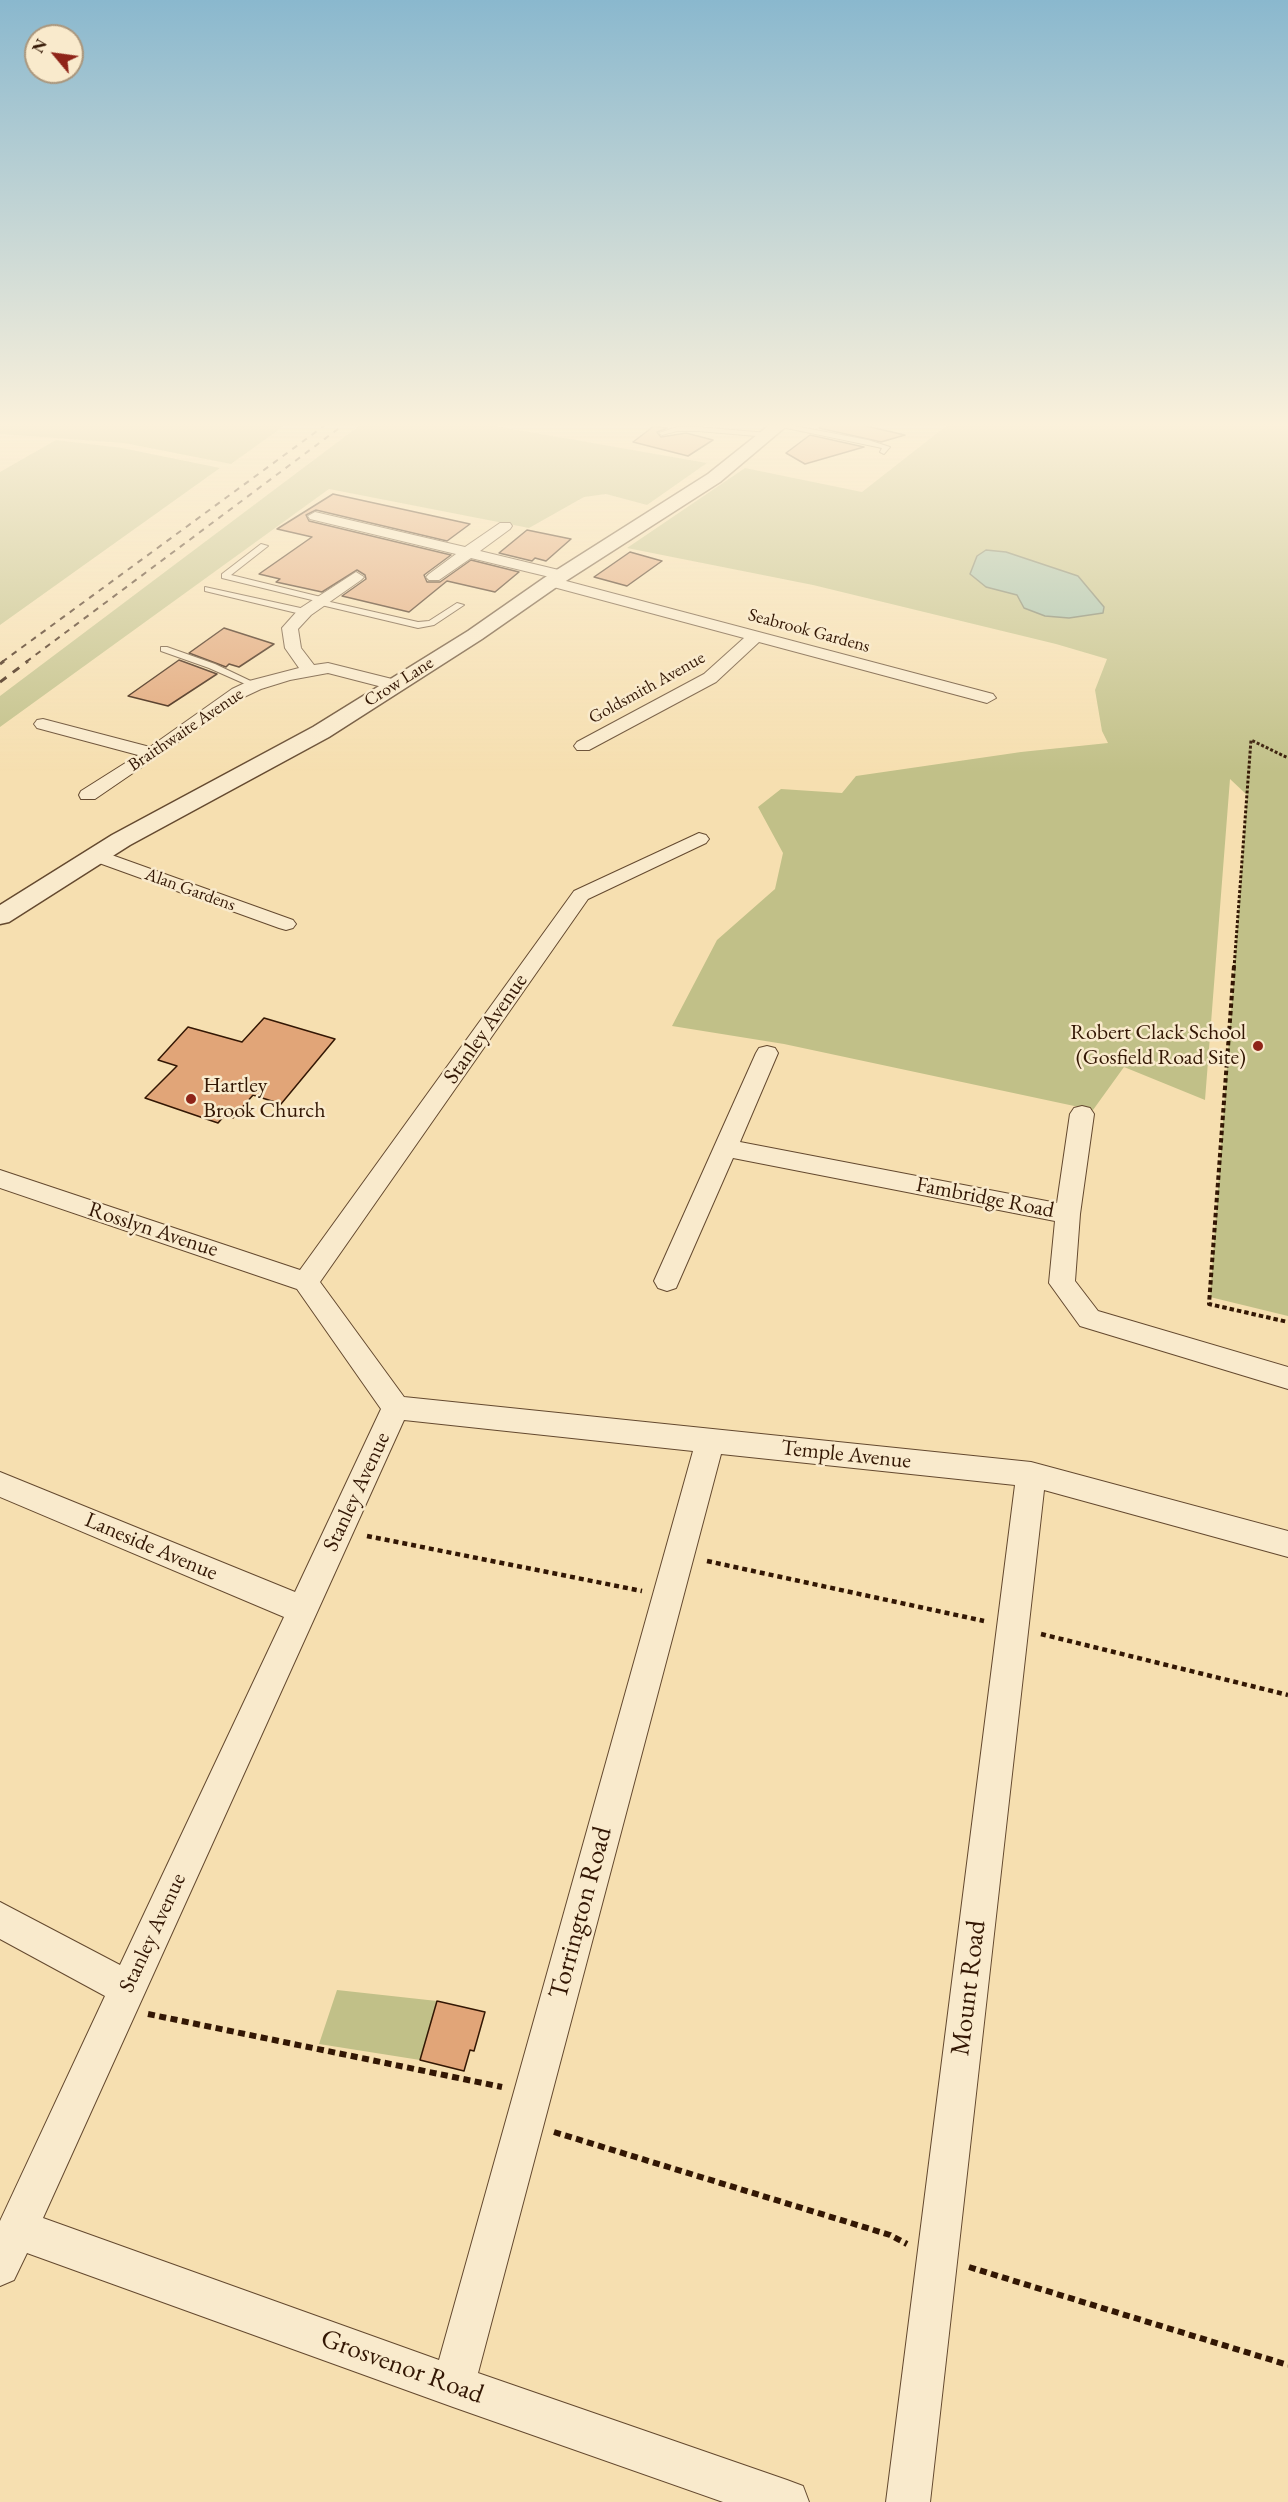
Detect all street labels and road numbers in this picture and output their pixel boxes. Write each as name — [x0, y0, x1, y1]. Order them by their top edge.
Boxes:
street label: Seabrook Gardens — [746, 604, 872, 658]
street label: Goldsmith Avenue — [585, 647, 709, 729]
street label: Crow Lane — [360, 652, 438, 712]
street label: Braithwaite Avenue — [124, 684, 248, 776]
street label: Alan Gardens — [142, 864, 238, 916]
street label: Stanley Avenue — [438, 969, 534, 1089]
street label: Fambridge Road — [914, 1172, 1056, 1224]
street label: Rosslyn Avenue — [85, 1197, 221, 1263]
street label: Stanley Avenue — [318, 1428, 396, 1556]
street label: Temple Avenue — [780, 1435, 912, 1475]
street label: Laneside Avenue — [81, 1507, 221, 1587]
street label: Torrington Road — [542, 1823, 620, 2003]
street label: Stanley Avenue — [114, 1869, 192, 1997]
street label: Mount Road — [945, 1919, 993, 2057]
street label: Grosvenor Road — [316, 2323, 488, 2411]

